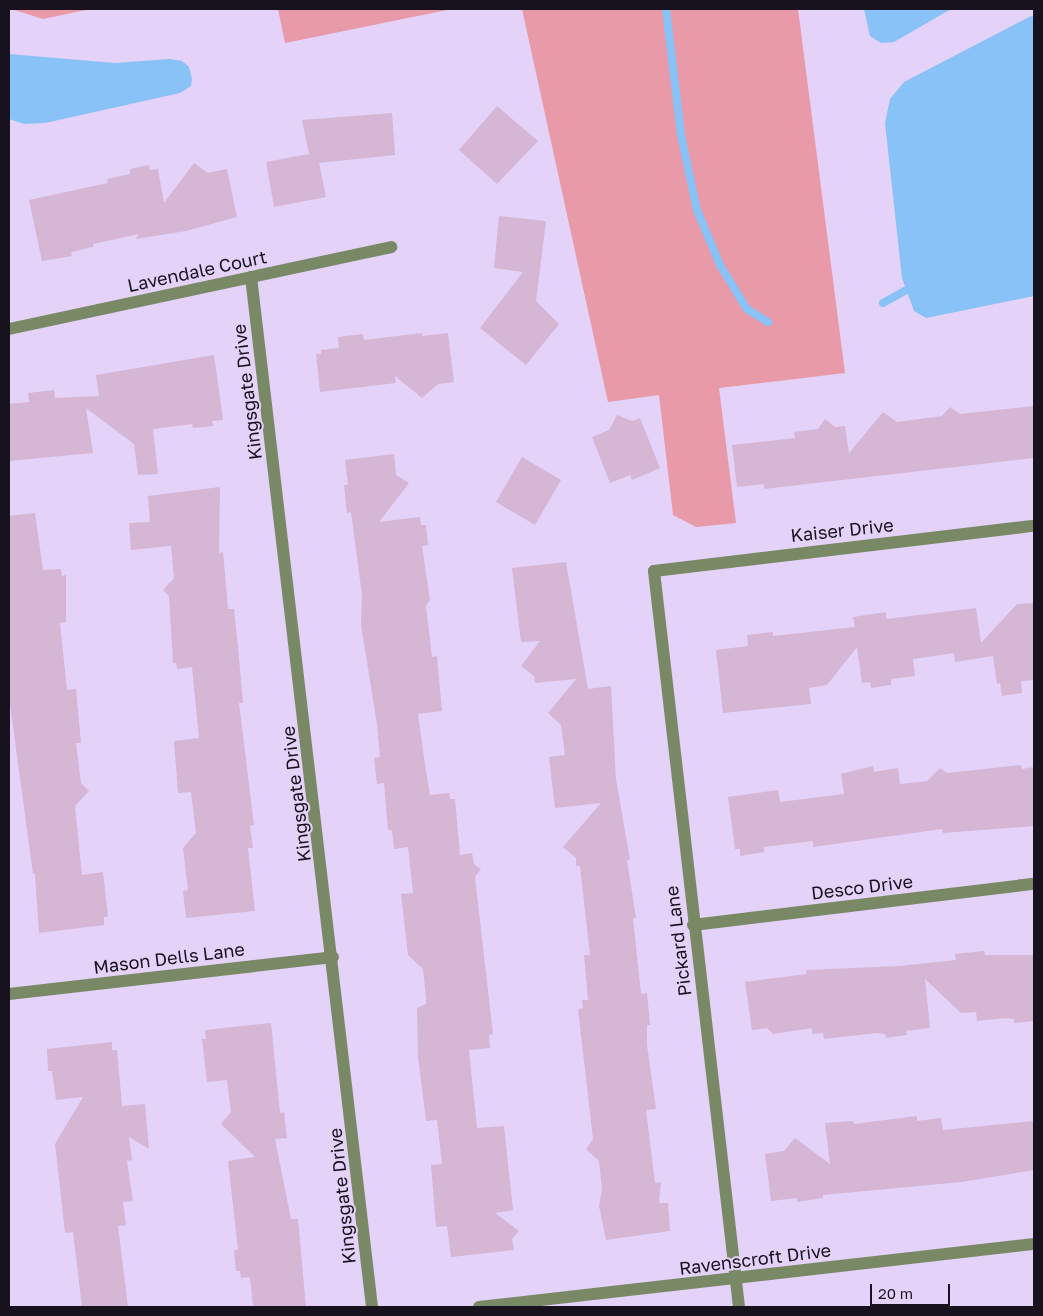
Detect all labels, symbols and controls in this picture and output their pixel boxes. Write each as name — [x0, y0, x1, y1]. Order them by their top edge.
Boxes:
street label: Lavendale Court — [125, 246, 269, 296]
street label: Kingsgate Drive — [228, 323, 266, 461]
street label: Kaiser Drive — [789, 514, 895, 546]
street label: Kingsgate Drive — [277, 725, 315, 863]
street label: Desco Drive — [810, 870, 914, 904]
street label: Pickard Lane — [661, 885, 695, 997]
street label: Mason Dells Lane — [92, 938, 246, 978]
street label: Kingsgate Drive — [324, 1127, 360, 1265]
street label: Ravenscroft Drive — [678, 1239, 832, 1279]
scale bar — [873, 1274, 953, 1306]
text: 20 m — [878, 1284, 913, 1302]

